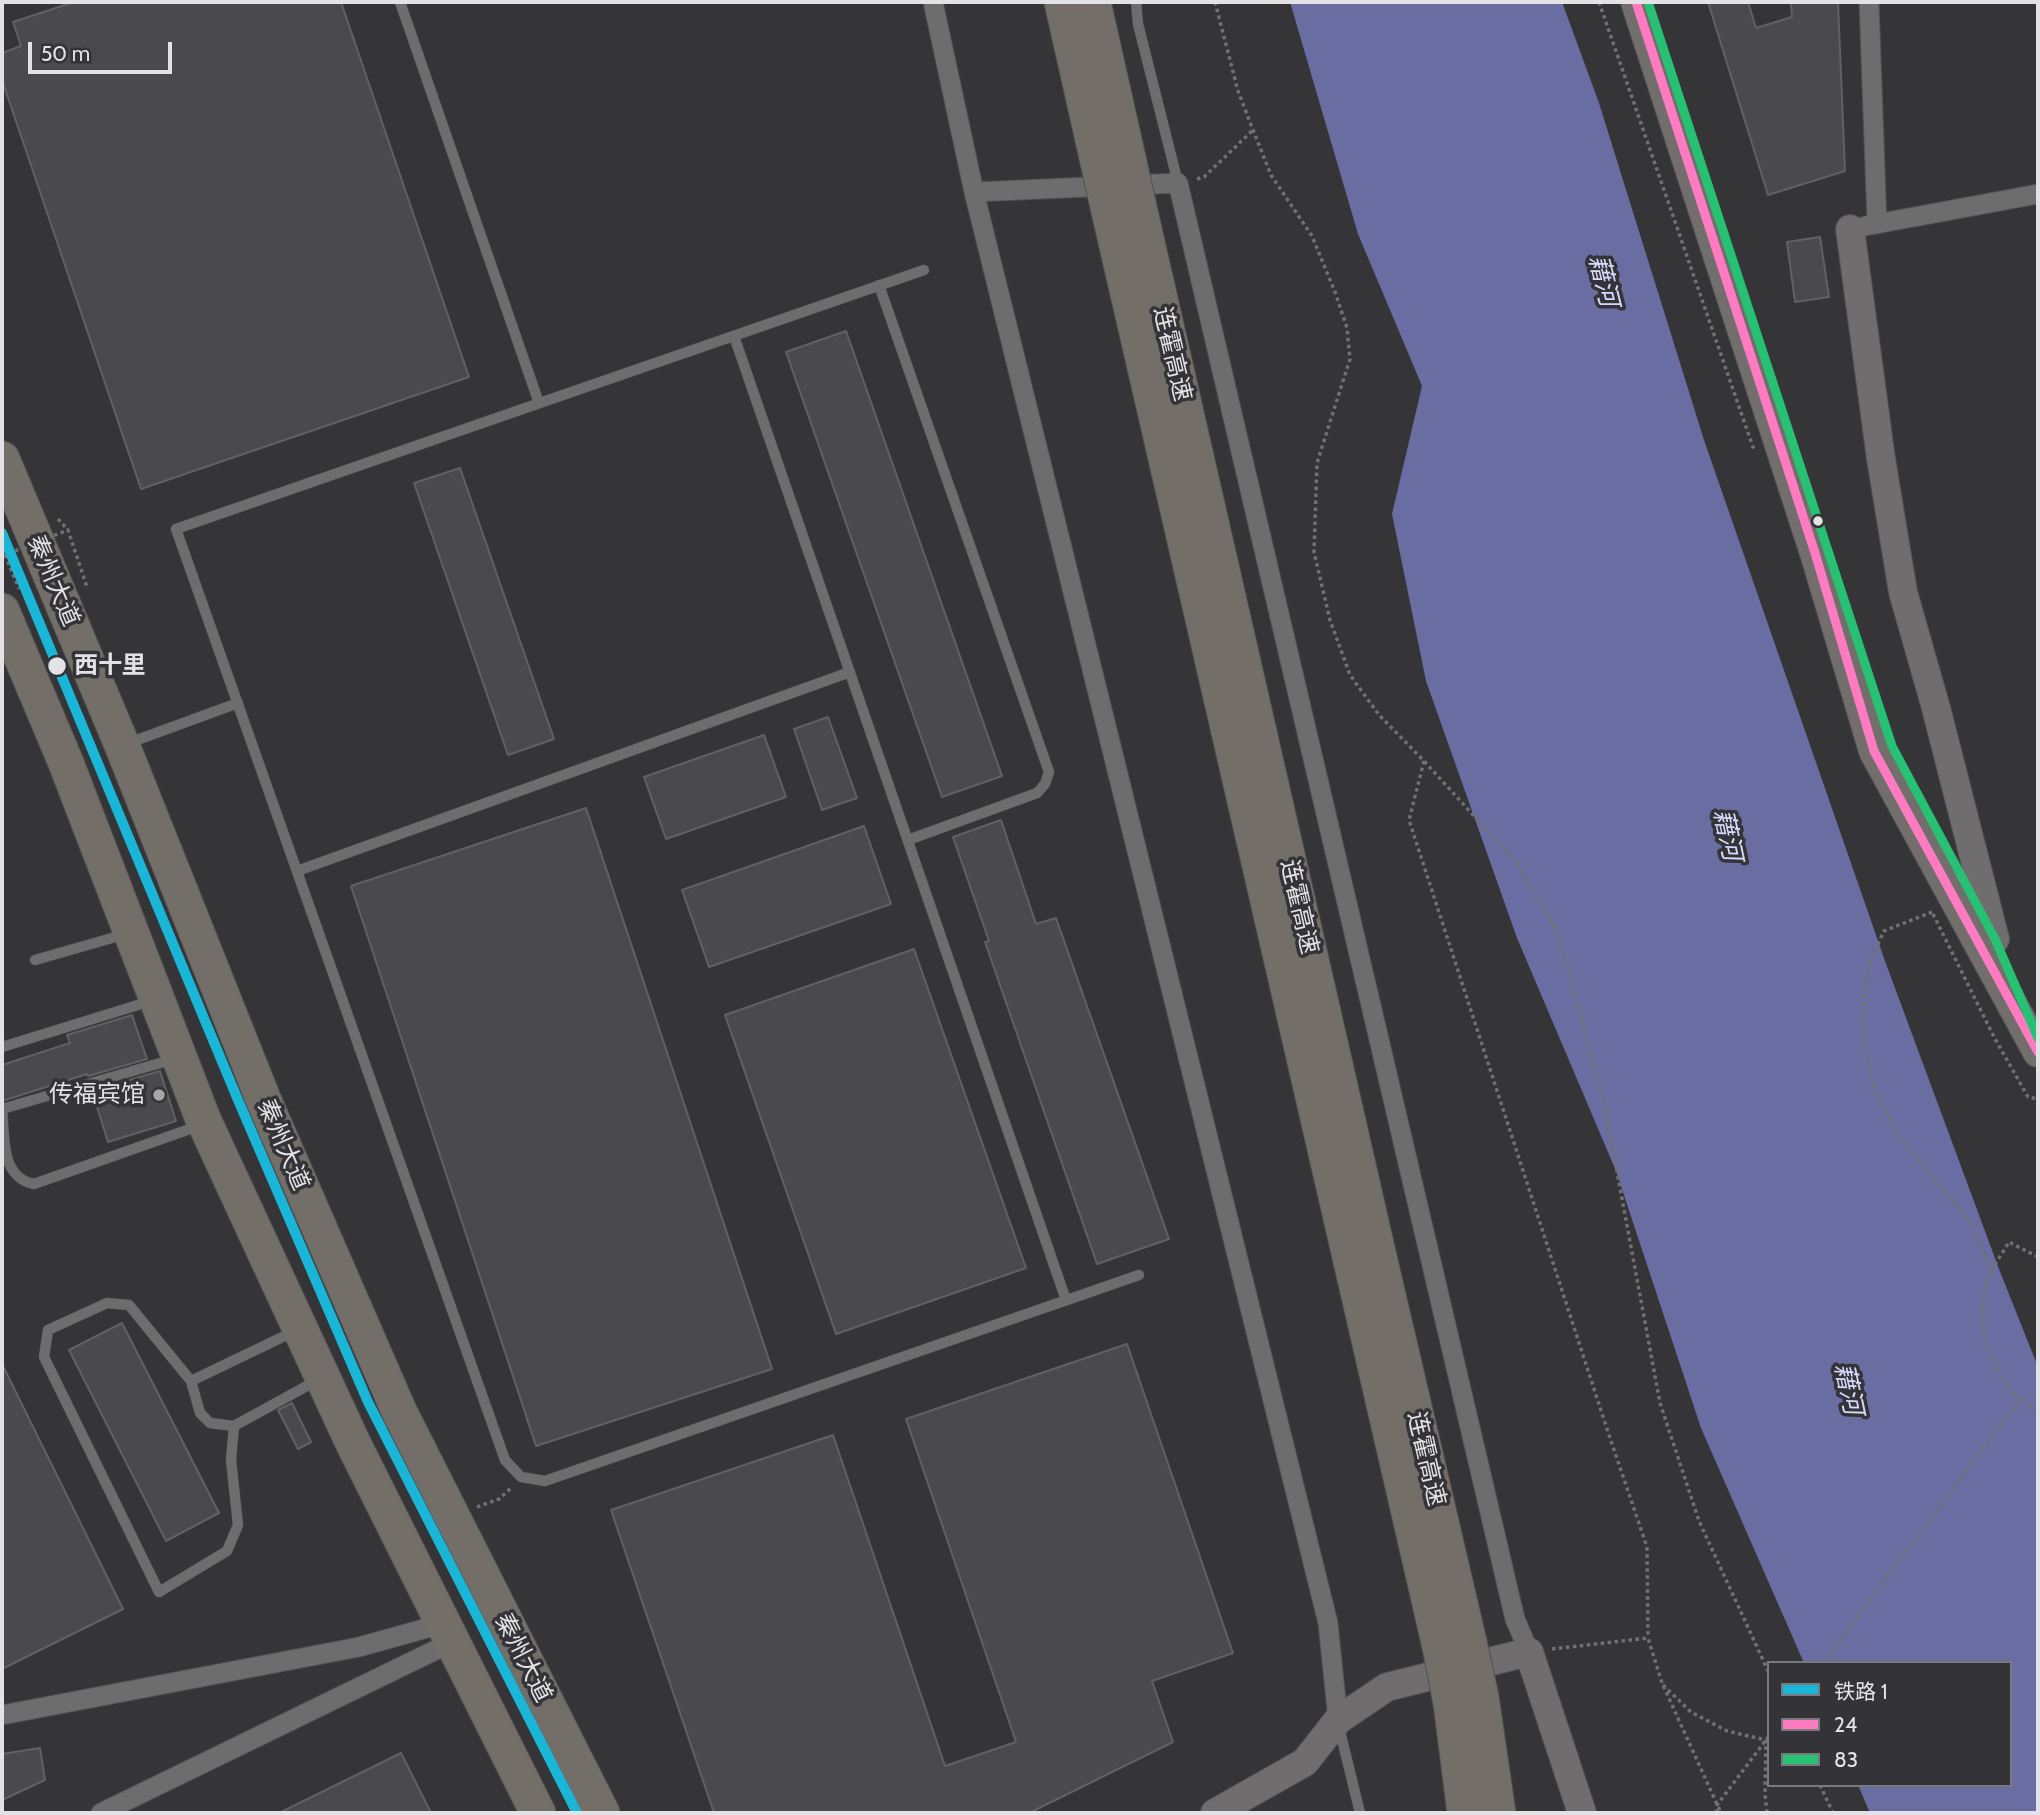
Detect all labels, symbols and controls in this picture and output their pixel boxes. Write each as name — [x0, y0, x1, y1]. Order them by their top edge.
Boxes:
scale bar — [32, 28, 175, 72]
text: 50 m — [41, 41, 90, 66]
water label: 藉河 — [1582, 252, 1624, 310]
street label: 连霍高速 — [1147, 304, 1197, 404]
unlabelled marker — [1811, 514, 1825, 528]
street label: 秦州大道 — [21, 531, 85, 631]
place label: 西十里 — [74, 652, 146, 680]
marker: 西十里 — [46, 655, 68, 677]
water label: 藉河 — [1706, 806, 1748, 864]
street label: 连霍高速 — [1274, 857, 1324, 957]
place label: 传福宾馆 — [49, 1081, 145, 1109]
marker: 传福宾馆 — [151, 1087, 167, 1103]
street label: 秦州大道 — [251, 1095, 315, 1195]
water label: 藉河 — [1827, 1360, 1869, 1418]
street label: 连霍高速 — [1401, 1409, 1451, 1509]
street label: 秦州大道 — [488, 1609, 558, 1707]
legend — [1767, 1661, 2012, 1787]
text: 铁路 1 — [1834, 1679, 1888, 1704]
text: 24 — [1834, 1712, 1857, 1737]
text: 83 — [1834, 1747, 1858, 1772]

